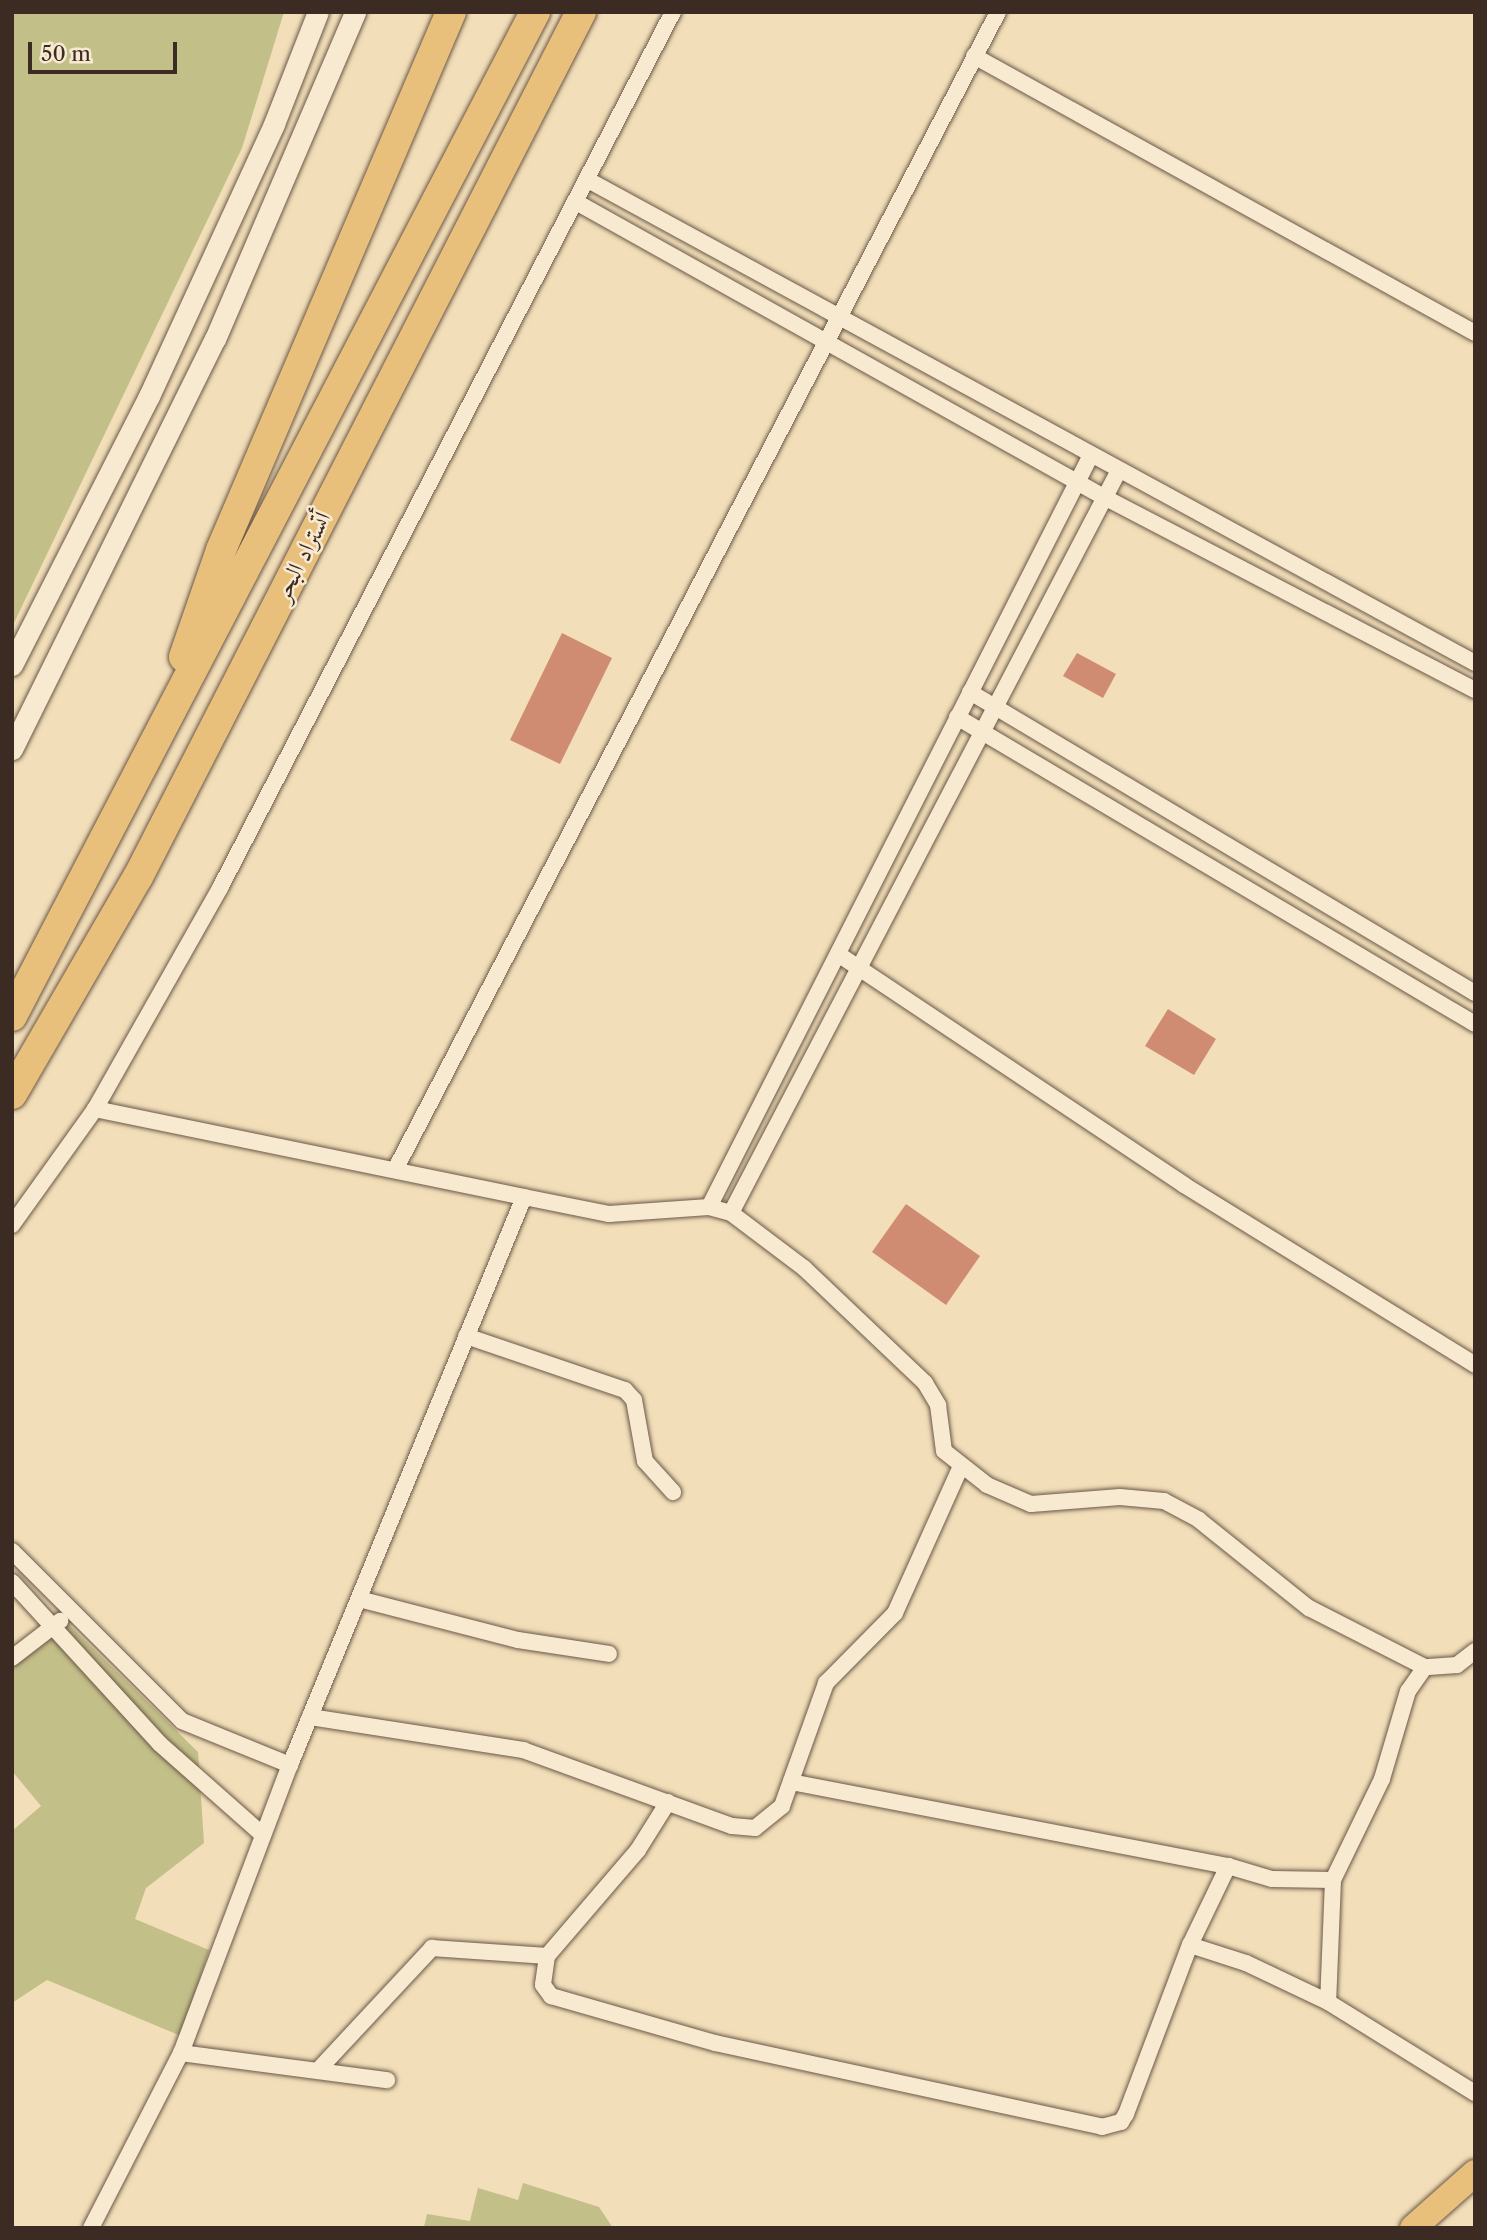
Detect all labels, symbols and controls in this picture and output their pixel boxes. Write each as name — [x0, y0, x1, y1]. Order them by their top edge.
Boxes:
scale bar — [32, 28, 180, 72]
text: 50 m — [41, 41, 91, 66]
street label: أتستراد البحر — [267, 507, 337, 605]

